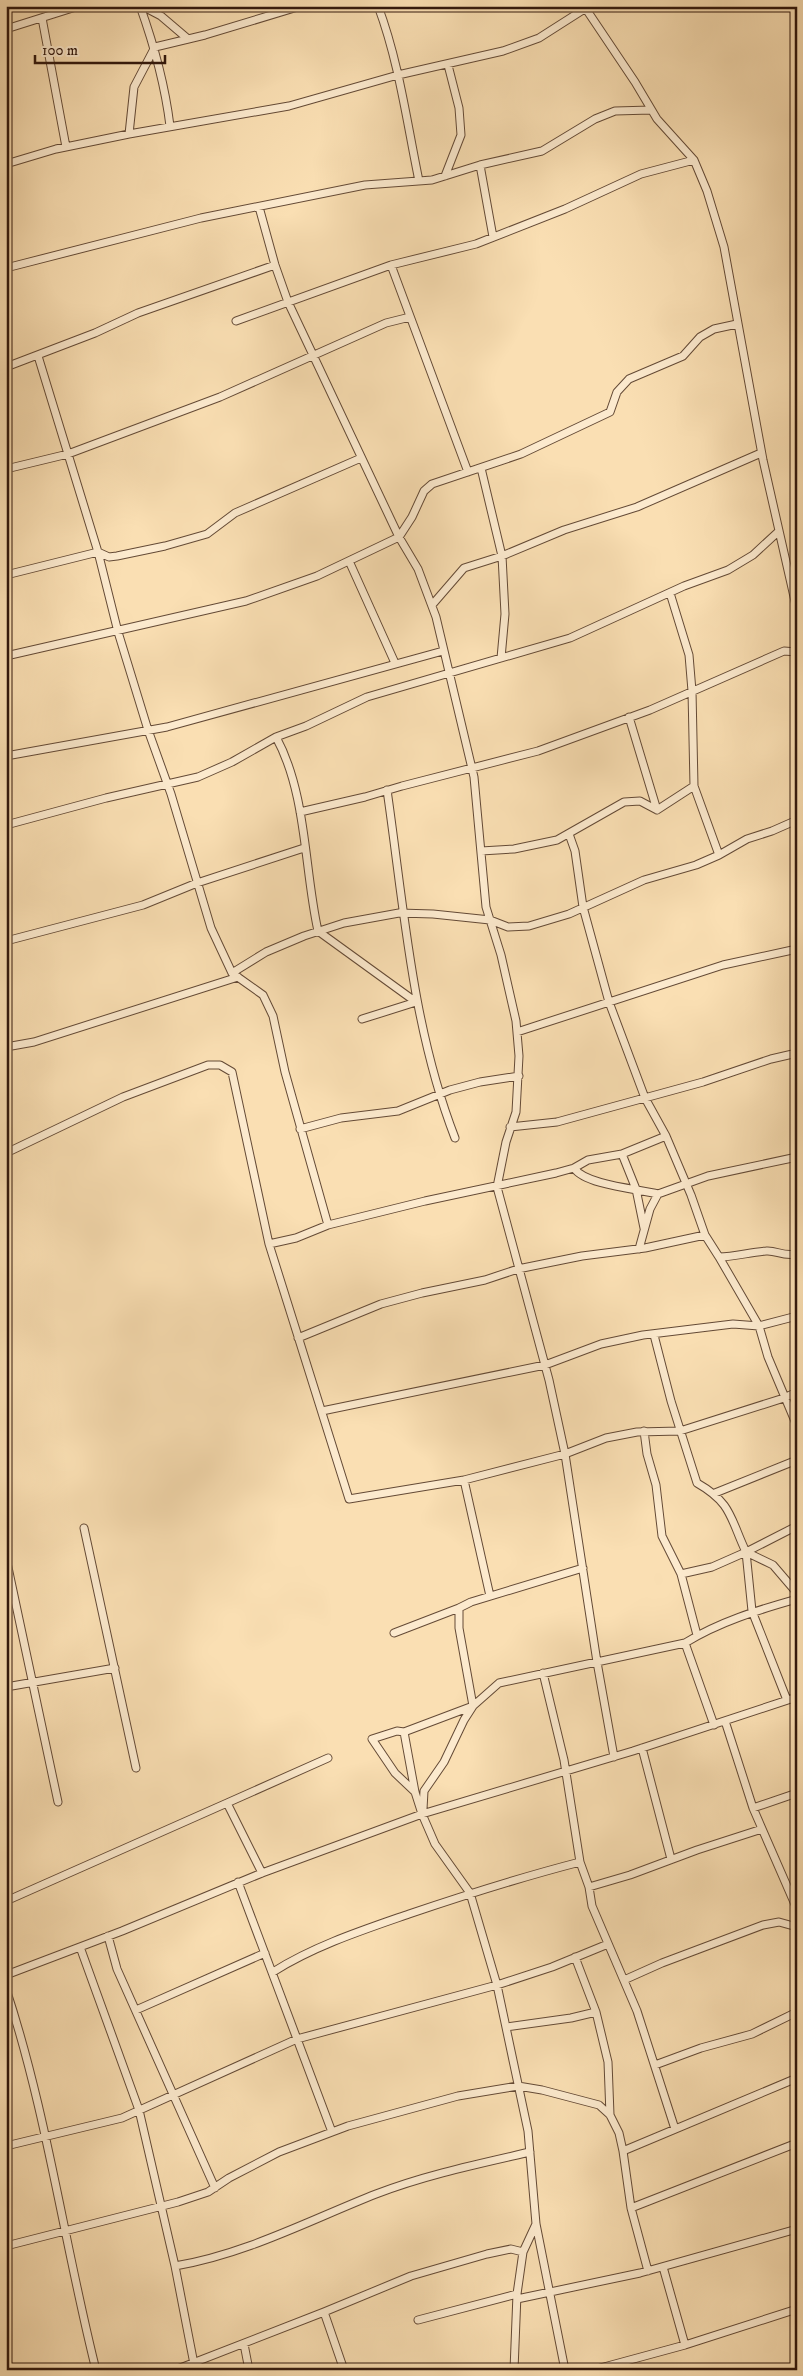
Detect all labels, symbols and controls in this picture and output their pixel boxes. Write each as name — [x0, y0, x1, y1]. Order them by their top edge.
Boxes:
scale bar — [35, 32, 165, 64]
text: 100 m — [42, 41, 78, 60]

